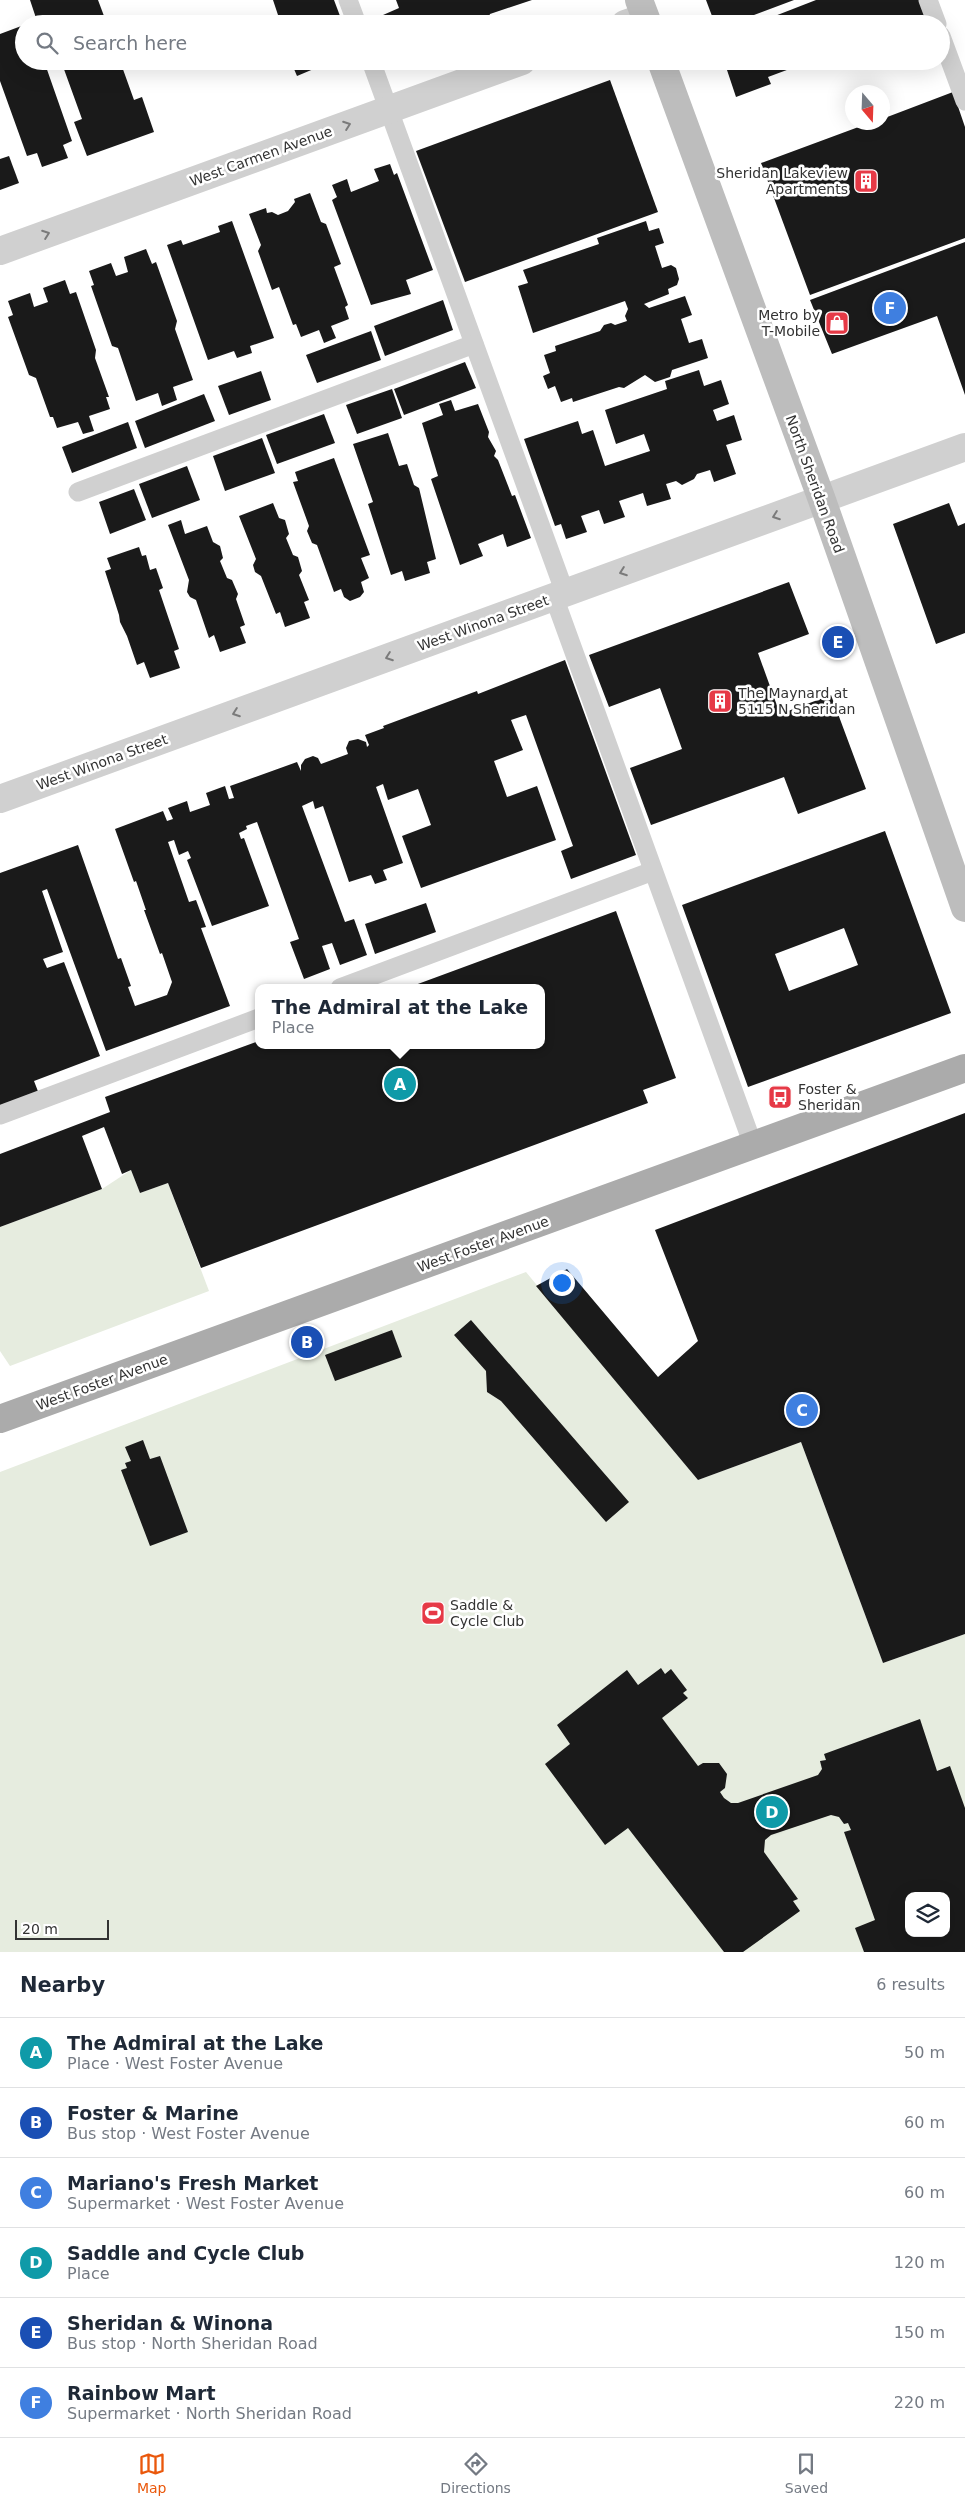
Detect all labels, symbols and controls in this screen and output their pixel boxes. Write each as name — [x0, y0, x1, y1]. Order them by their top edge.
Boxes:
search box — [15, 15, 950, 70]
icon: search — [33, 29, 61, 57]
text: Search here — [73, 32, 187, 54]
north arrow — [845, 85, 890, 130]
one-way arrow — [342, 121, 350, 131]
street label: West Carmen Avenue — [188, 123, 334, 189]
place label: Sheridan Lakeview Apartments — [716, 165, 848, 197]
building icon: Sheridan Lakeview Apartments — [853, 168, 879, 194]
one-way arrow — [41, 230, 50, 240]
pin: F — [874, 289, 906, 327]
place label: Metro by T-Mobile — [758, 307, 820, 339]
shop icon: Metro by T-Mobile — [824, 310, 850, 336]
street label: North Sheridan Road — [783, 413, 847, 555]
one-way arrow — [772, 510, 781, 520]
one-way arrow — [620, 566, 628, 576]
street label: West Winona Street — [415, 592, 551, 654]
pin: E — [822, 623, 854, 661]
one-way arrow — [385, 651, 393, 661]
place label: The Maynard at 5115 N Sheridan — [737, 685, 855, 717]
building icon: The Maynard at 5115 N Sheridan — [707, 688, 733, 714]
one-way arrow — [232, 707, 241, 717]
street label: West Winona Street — [34, 731, 170, 793]
popup — [255, 984, 545, 1049]
text: The Admiral at the Lake — [272, 996, 528, 1018]
text: Place — [272, 1018, 314, 1037]
pin: A — [384, 1065, 416, 1103]
place label: Foster & Sheridan — [798, 1081, 860, 1113]
bus stop icon: Foster & Sheridan — [767, 1084, 793, 1110]
street label: West Foster Avenue — [415, 1213, 551, 1275]
your location — [549, 1270, 575, 1296]
pin: B — [291, 1323, 323, 1361]
street label: West Foster Avenue — [34, 1351, 170, 1413]
pin: C — [786, 1391, 818, 1429]
place label: Saddle & Cycle Club — [450, 1597, 524, 1629]
sports icon: Saddle & Cycle Club — [420, 1600, 446, 1626]
pin: D — [756, 1793, 788, 1831]
map controls — [905, 1892, 950, 1937]
button: layers — [905, 1892, 950, 1937]
scale bar — [15, 1917, 109, 1940]
text: 20 m — [22, 1921, 58, 1937]
text: Nearby — [20, 1973, 105, 1997]
text: 6 results — [876, 1975, 945, 1994]
text: The Admiral at the Lake — [67, 2032, 324, 2054]
text: A — [30, 2043, 42, 2062]
text: 50 m — [904, 2043, 945, 2062]
text: Place · West Foster Avenue — [67, 2054, 283, 2073]
text: Foster & Marine — [67, 2102, 239, 2124]
text: B — [30, 2113, 42, 2132]
text: 60 m — [904, 2113, 945, 2132]
text: Bus stop · West Foster Avenue — [67, 2124, 310, 2143]
text: Mariano's Fresh Market — [67, 2172, 318, 2194]
text: C — [30, 2183, 42, 2202]
text: 60 m — [904, 2183, 945, 2202]
text: Supermarket · West Foster Avenue — [67, 2194, 344, 2213]
text: Saddle and Cycle Club — [67, 2242, 304, 2264]
text: D — [29, 2253, 43, 2272]
text: 120 m — [894, 2253, 945, 2272]
text: Place — [67, 2264, 110, 2283]
text: Sheridan & Winona — [67, 2312, 273, 2334]
text: E — [31, 2323, 41, 2342]
text: 150 m — [894, 2323, 945, 2342]
text: Bus stop · North Sheridan Road — [67, 2334, 318, 2353]
text: Rainbow Mart — [67, 2382, 216, 2404]
text: F — [31, 2393, 41, 2412]
text: 220 m — [894, 2393, 945, 2412]
text: Supermarket · North Sheridan Road — [67, 2404, 352, 2423]
tab: Map — [137, 2450, 166, 2496]
tab: Directions — [440, 2450, 511, 2496]
tab: Saved — [785, 2450, 828, 2496]

